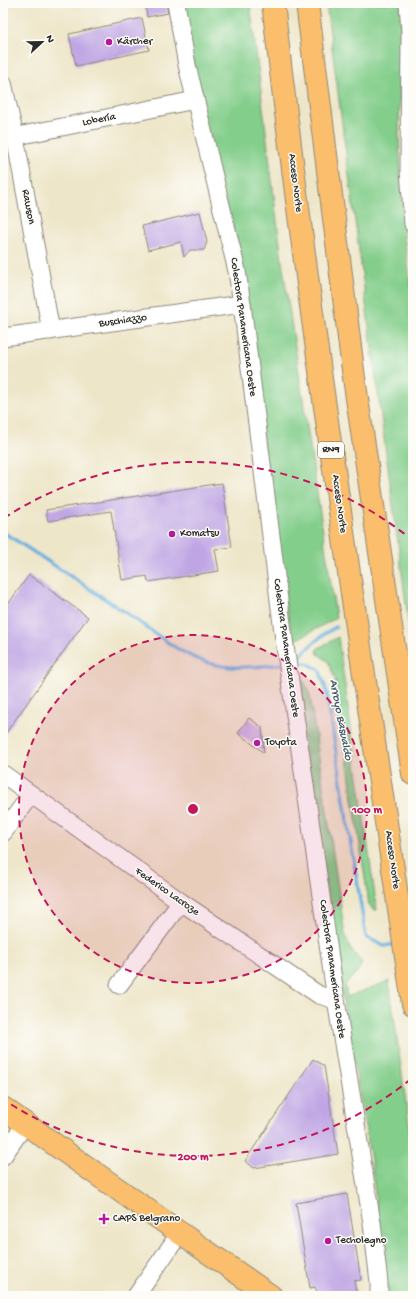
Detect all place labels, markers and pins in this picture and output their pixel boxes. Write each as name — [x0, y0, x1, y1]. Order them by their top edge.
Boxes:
place label: Kärcher — [117, 36, 153, 48]
marker: Kärcher — [104, 37, 114, 47]
place label: Komatsu — [180, 528, 219, 540]
marker: Komatsu — [167, 529, 177, 539]
place label: Toyota — [264, 737, 298, 749]
marker: Toyota — [252, 738, 262, 748]
centre of rings — [186, 802, 200, 816]
marker: CAPS Belgrano — [98, 1213, 110, 1225]
place label: CAPS Belgrano — [113, 1213, 180, 1225]
place label: Techolegno — [335, 1235, 387, 1247]
marker: Techolegno — [323, 1236, 333, 1246]

